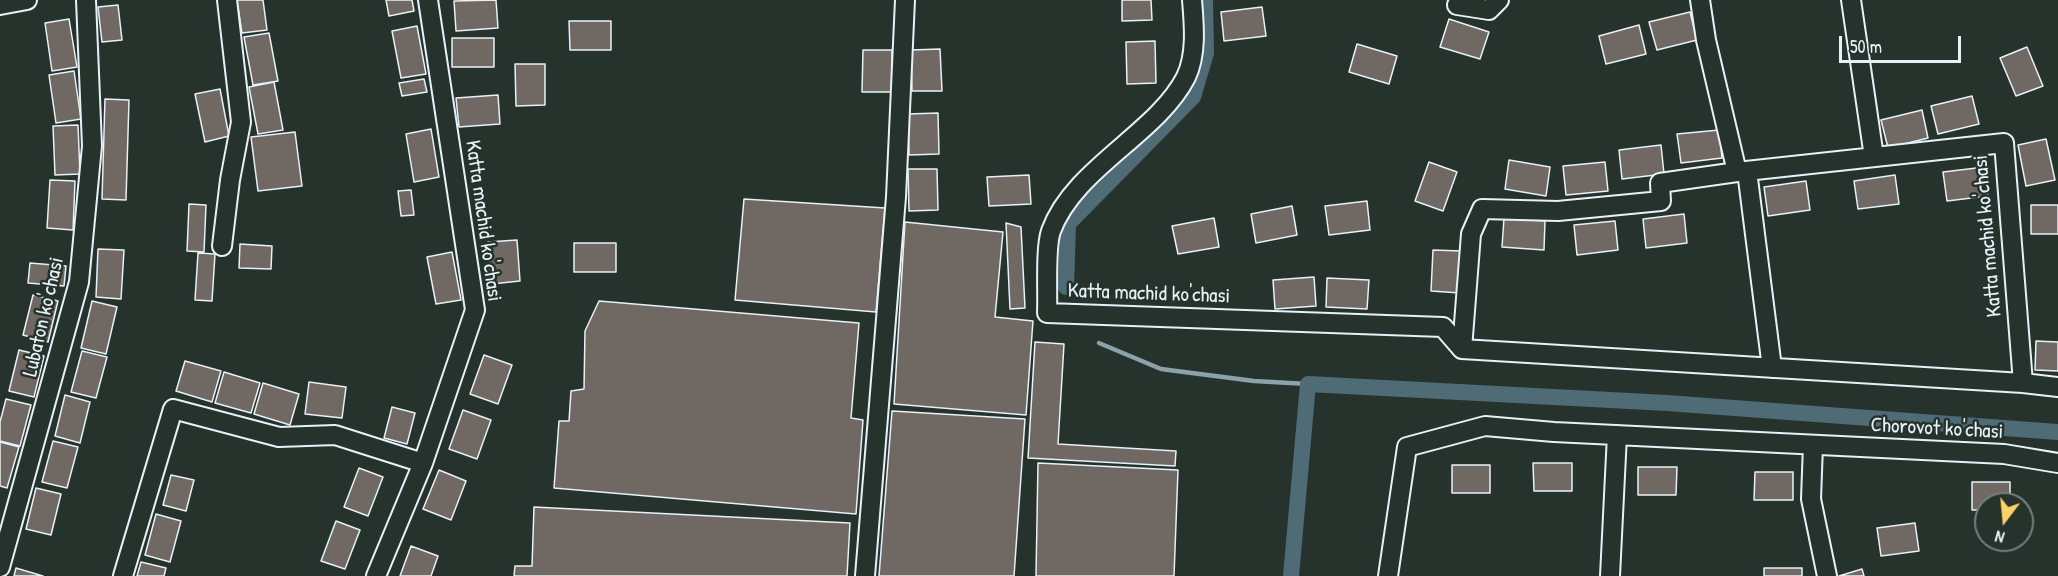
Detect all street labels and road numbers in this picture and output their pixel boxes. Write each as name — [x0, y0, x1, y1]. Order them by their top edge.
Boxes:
street label: Katta machid ko'chasi — [459, 139, 507, 303]
street label: Katta machid ko'chasi — [1968, 154, 2008, 318]
street label: Lubaton ko'chasi — [18, 255, 70, 379]
street label: Katta machid ko'chasi — [1067, 279, 1231, 309]
street label: Chorovot ko'chasi — [1870, 413, 2004, 445]

